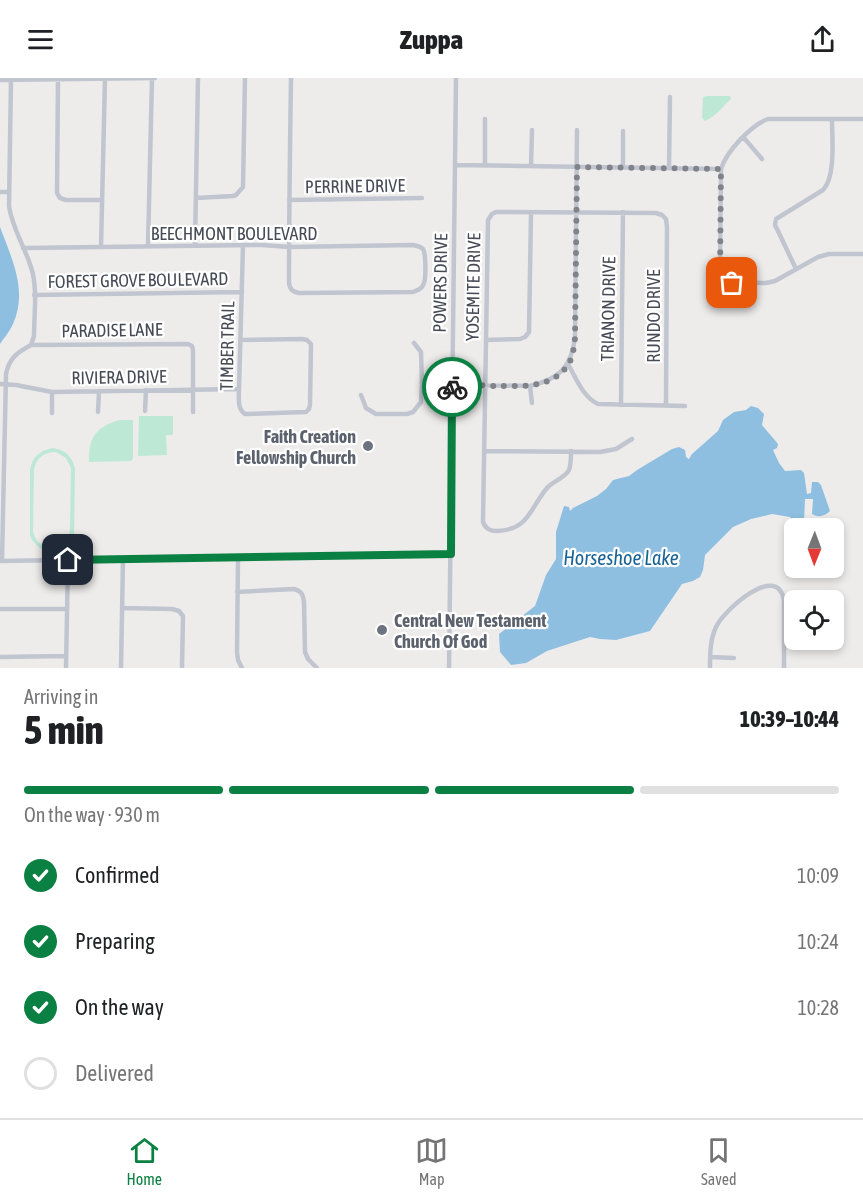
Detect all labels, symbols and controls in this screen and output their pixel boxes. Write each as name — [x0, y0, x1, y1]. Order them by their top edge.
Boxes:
icon: menu — [24, 23, 57, 56]
icon: share — [806, 23, 839, 56]
text: Zuppa — [400, 24, 463, 55]
street label: PERRINE DRIVE — [305, 175, 405, 197]
street label: BEECHMONT BOULEVARD — [151, 223, 317, 244]
street label: YOSEMITE DRIVE — [462, 232, 484, 341]
street label: POWERS DRIVE — [429, 233, 451, 333]
street label: TRIANON DRIVE — [597, 256, 619, 362]
pin — [706, 257, 757, 308]
icon: bag — [715, 266, 748, 299]
street label: FOREST GROVE BOULEVARD — [47, 268, 229, 292]
street label: RUNDO DRIVE — [643, 269, 664, 363]
street label: TIMBER TRAIL — [216, 301, 238, 391]
street label: PARADISE LANE — [61, 319, 163, 341]
courier — [422, 357, 482, 417]
street label: RIVIERA DRIVE — [71, 366, 167, 388]
icon: bike — [436, 371, 469, 404]
place label: Faith Creation Fellowship Church — [236, 426, 356, 468]
marker: Faith Creation Fellowship Church — [361, 439, 375, 453]
north arrow — [784, 518, 844, 578]
map controls — [784, 518, 844, 650]
pin — [42, 534, 93, 585]
icon: home — [51, 543, 84, 576]
water label: Horseshoe Lake — [563, 546, 679, 569]
button: locate — [784, 590, 844, 650]
place label: Central New Testament Church Of God — [394, 610, 547, 652]
marker: Central New Testament Church Of God — [375, 623, 389, 637]
text: Arriving in — [24, 685, 98, 708]
text: 10:39–10:44 — [740, 706, 839, 732]
text: 5 min — [24, 708, 104, 752]
text: On the way · 930 m — [24, 803, 160, 826]
icon: check — [24, 859, 57, 892]
text: Confirmed — [75, 862, 160, 888]
text: 10:09 — [797, 864, 839, 887]
icon: check — [24, 925, 57, 958]
text: Preparing — [75, 928, 155, 954]
text: 10:24 — [797, 930, 839, 953]
icon: check — [24, 991, 57, 1024]
text: On the way — [75, 994, 164, 1020]
text: 10:28 — [797, 996, 839, 1019]
text: Delivered — [75, 1060, 154, 1086]
tab: Home — [127, 1134, 162, 1188]
tab: Map — [415, 1134, 448, 1188]
tab: Saved — [701, 1134, 736, 1188]

